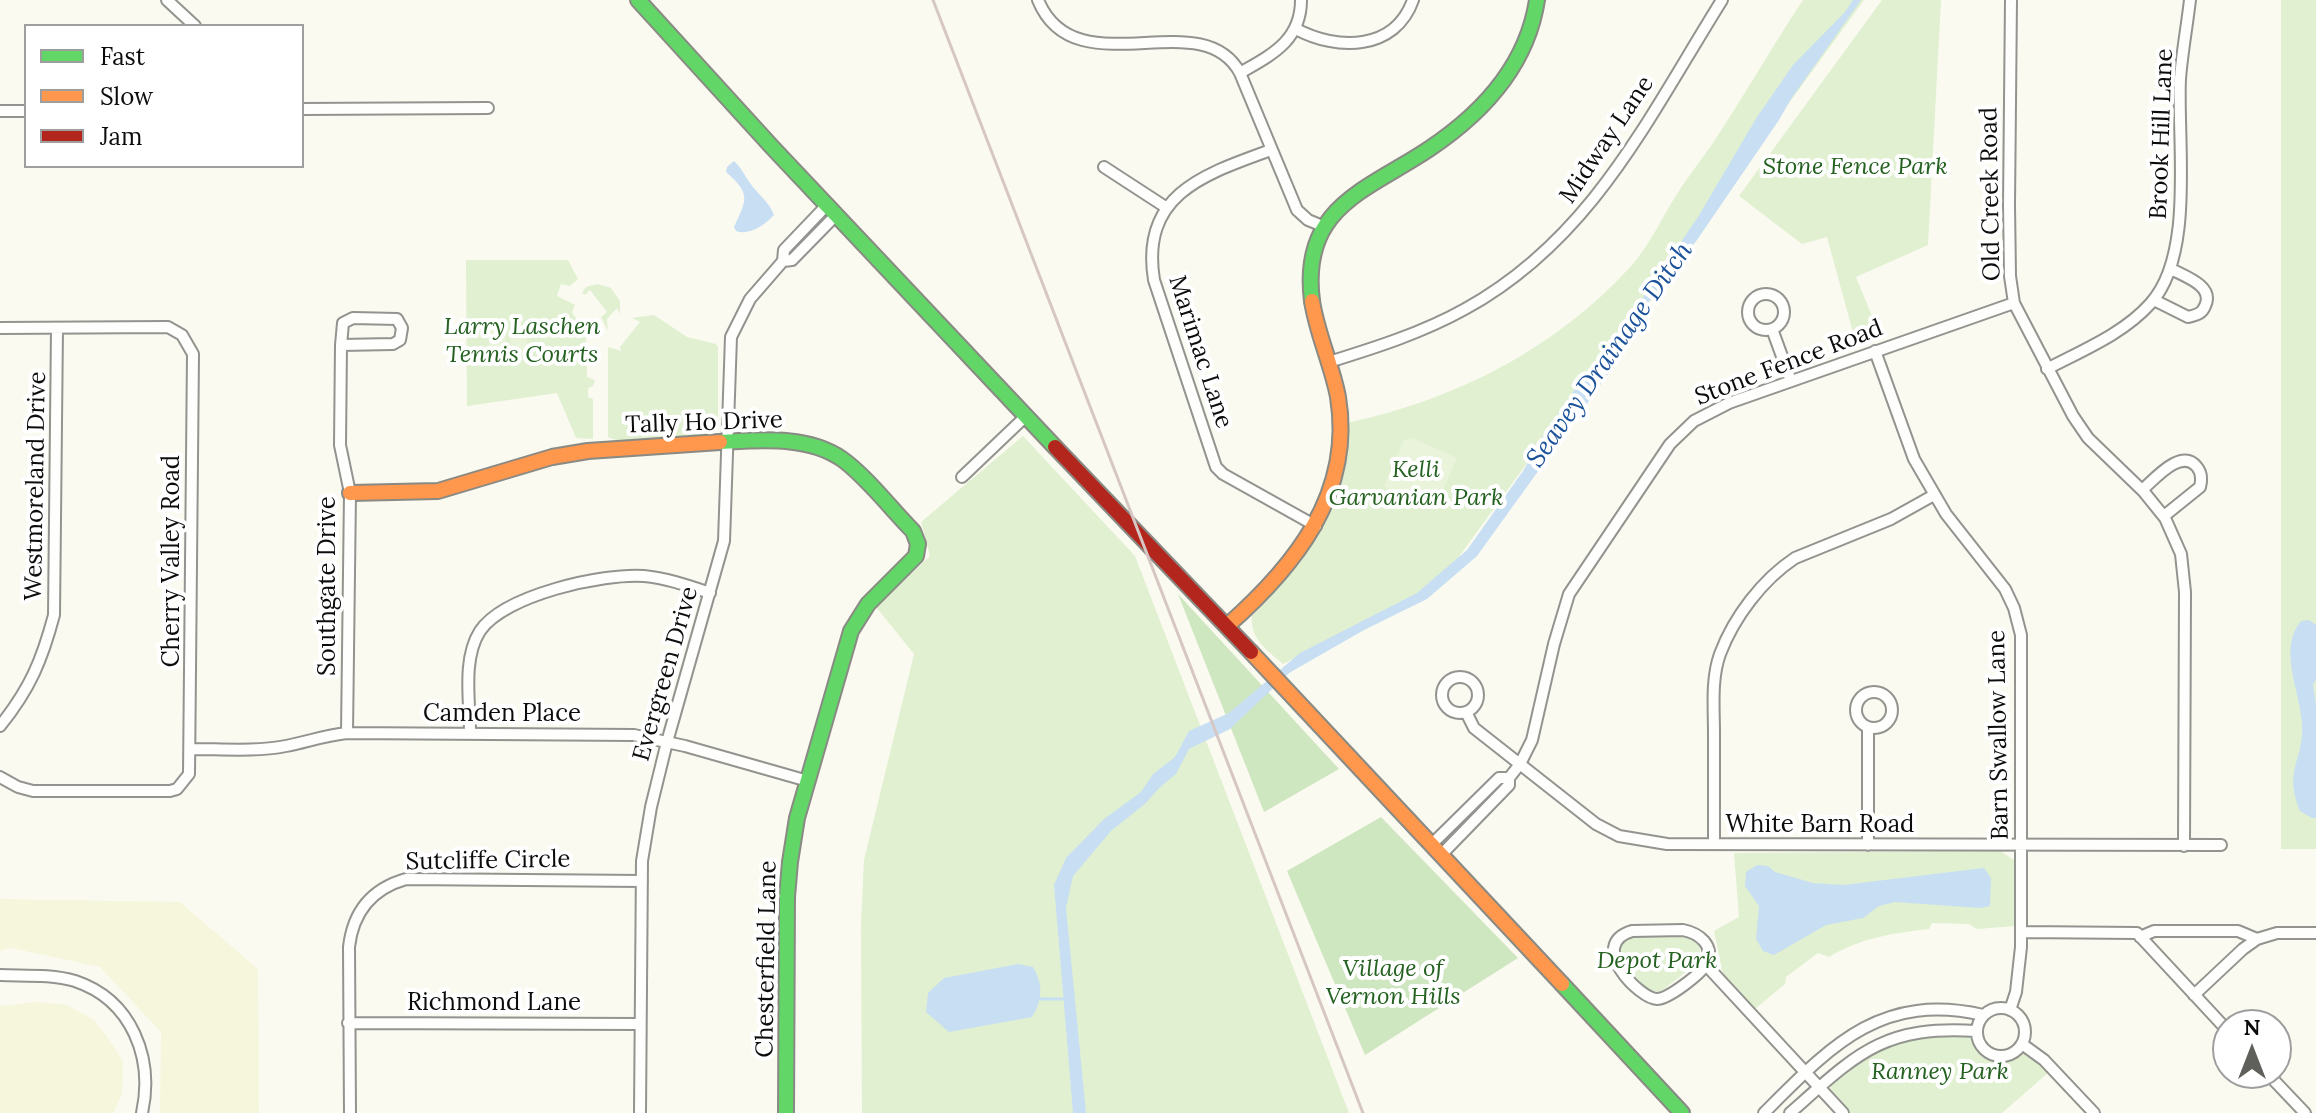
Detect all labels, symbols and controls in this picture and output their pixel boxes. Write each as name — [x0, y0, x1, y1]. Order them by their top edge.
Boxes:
legend — [24, 24, 304, 168]
text: Fast — [100, 41, 145, 72]
street label: Brook Hill Lane — [2145, 48, 2179, 220]
street label: Midway Lane — [1554, 71, 1660, 209]
text: Slow — [100, 81, 153, 112]
street label: Old Creek Road — [1975, 107, 2007, 281]
text: Jam — [100, 121, 142, 152]
park label: Stone Fence Park — [1762, 153, 1948, 181]
water label: Seavey Drainage Ditch — [1520, 236, 1700, 474]
street label: Marimac Lane — [1162, 272, 1238, 432]
park label: Larry Laschen Tennis Courts — [444, 313, 600, 369]
street label: Stone Fence Road — [1691, 314, 1887, 412]
street label: Westmoreland Drive — [20, 371, 52, 601]
street label: Tally Ho Drive — [625, 406, 783, 440]
street label: Cherry Valley Road — [158, 455, 186, 667]
park label: Kelli Garvanian Park — [1328, 456, 1504, 512]
street label: Southgate Drive — [314, 496, 342, 676]
street label: Evergreen Drive — [627, 583, 705, 765]
street label: Barn Swallow Lane — [1983, 630, 2015, 840]
street label: Camden Place — [423, 700, 581, 728]
street label: White Barn Road — [1726, 811, 1914, 839]
street label: Sutcliffe Circle — [405, 845, 571, 877]
street label: Chesterfield Lane — [751, 860, 783, 1058]
park label: Depot Park — [1597, 947, 1717, 975]
park label: Village of Vernon Hills — [1325, 955, 1461, 1011]
street label: Richmond Lane — [407, 989, 581, 1017]
north arrow — [2212, 1009, 2292, 1089]
text: N — [2243, 1013, 2261, 1041]
park label: Ranney Park — [1871, 1058, 2009, 1086]

